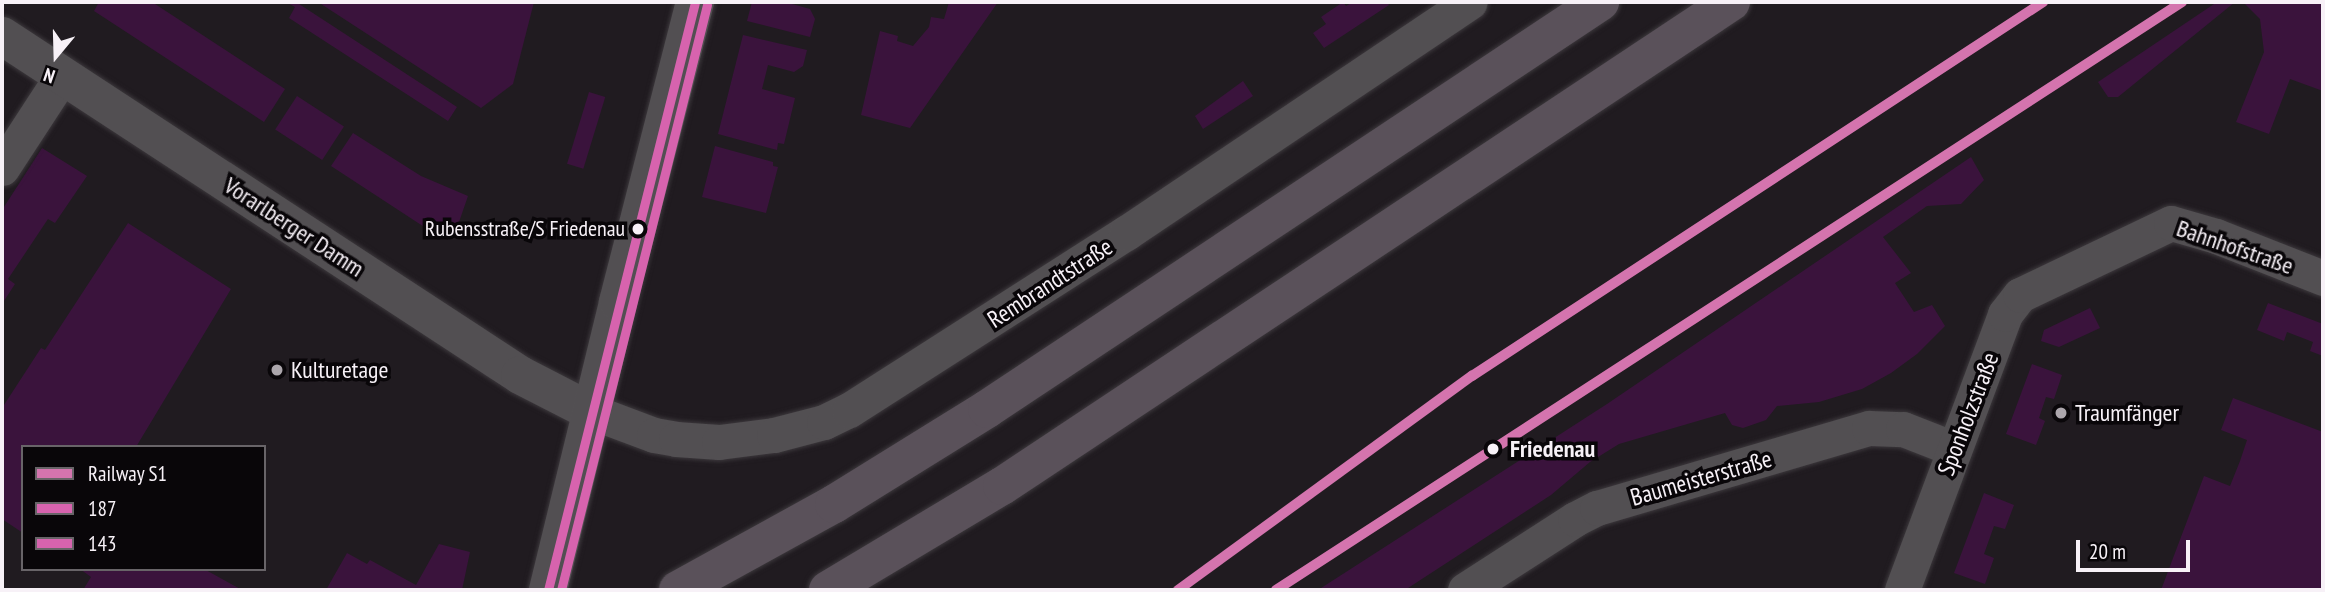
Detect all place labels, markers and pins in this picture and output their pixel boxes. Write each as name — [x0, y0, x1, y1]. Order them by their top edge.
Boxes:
place label: Rubensstraße/S Friedenau — [425, 216, 625, 242]
marker: Rubensstraße/S Friedenau — [631, 222, 645, 236]
place label: Kulturetage — [291, 356, 388, 384]
marker: Kulturetage — [269, 362, 285, 378]
place label: Traumfänger — [2075, 399, 2179, 427]
marker: Traumfänger — [2053, 405, 2069, 421]
place label: Friedenau — [1510, 435, 1595, 463]
marker: Friedenau — [1482, 438, 1504, 460]

